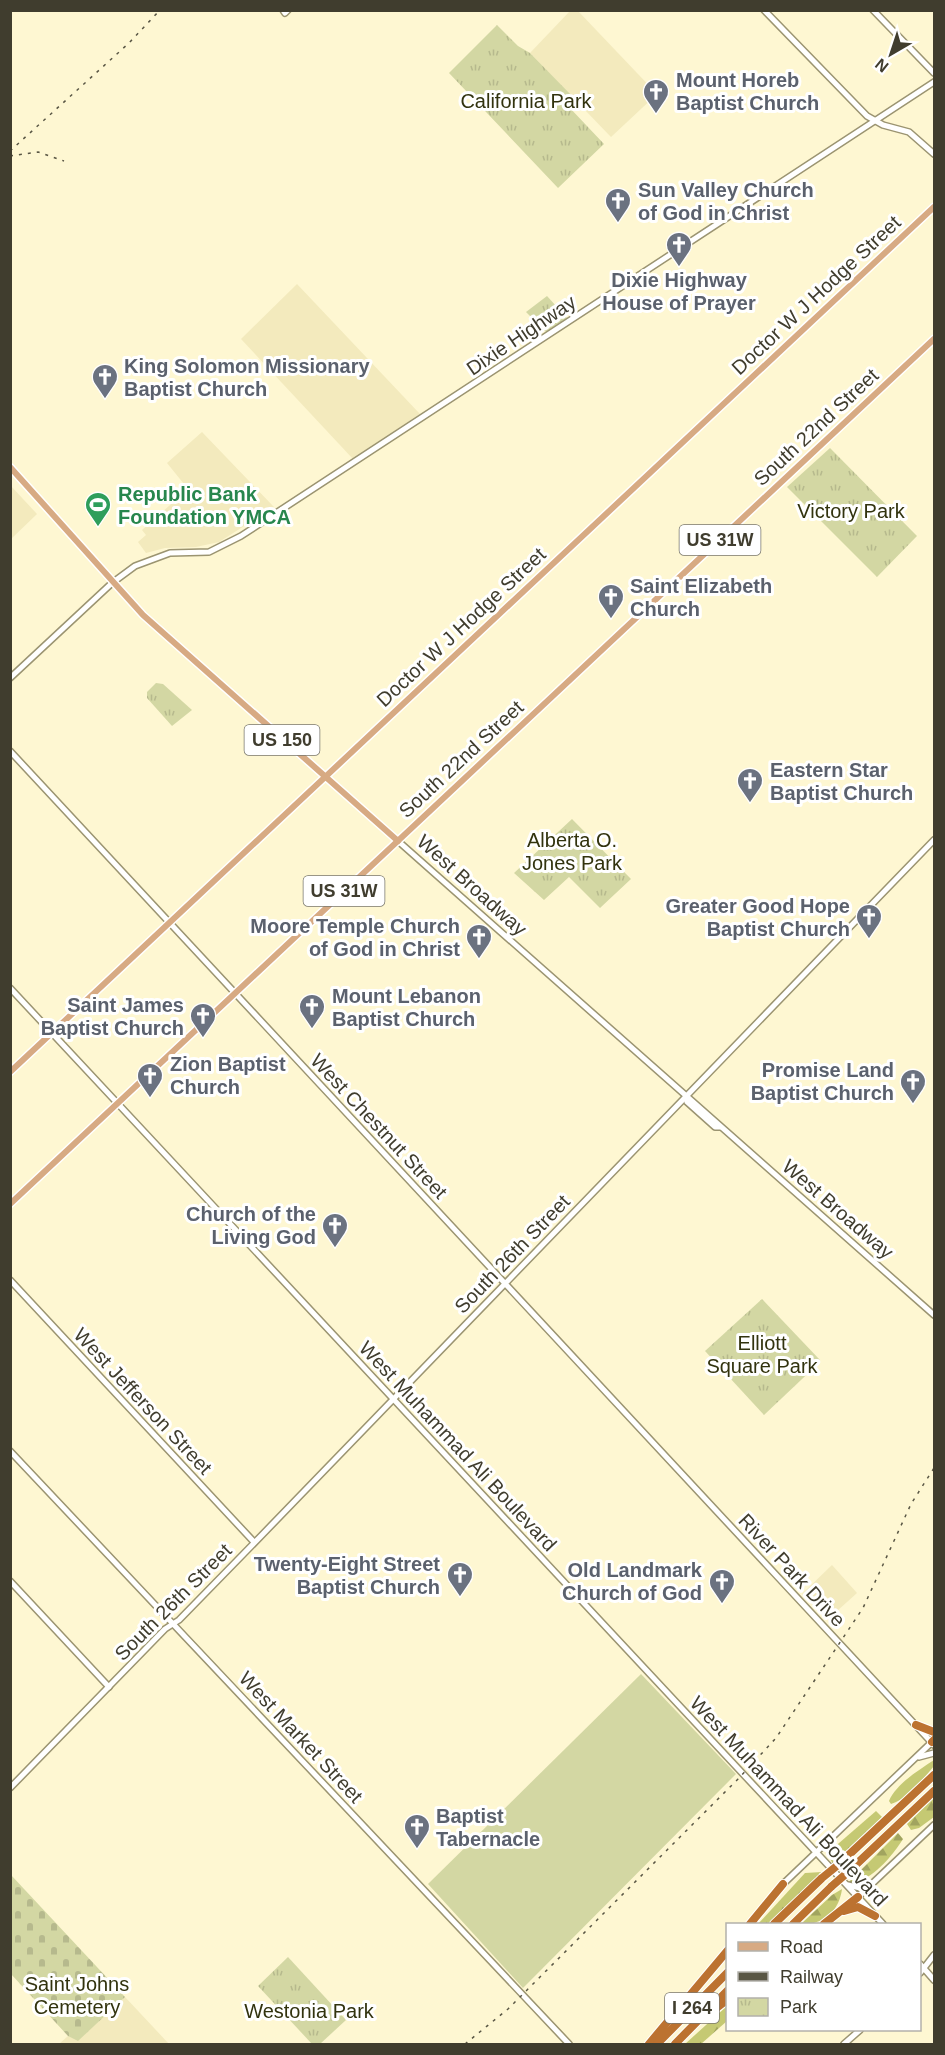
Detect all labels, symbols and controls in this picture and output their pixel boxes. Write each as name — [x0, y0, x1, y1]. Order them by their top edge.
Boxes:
north arrow — [861, 24, 921, 84]
text: N — [872, 55, 892, 76]
place label: Mount Horeb Baptist Church — [676, 69, 819, 114]
church icon: Mount Horeb Baptist Church — [641, 77, 671, 115]
park label: California Park — [460, 90, 593, 112]
place label: Sun Valley Church of God in Christ — [638, 179, 814, 224]
church icon: Sun Valley Church of God in Christ — [603, 186, 633, 224]
street label: Doctor W J Hodge Street — [727, 211, 905, 379]
church icon: Dixie Highway House of Prayer — [664, 230, 694, 268]
place label: Dixie Highway House of Prayer — [602, 269, 756, 314]
street label: Dixie Highway — [462, 290, 580, 380]
place label: King Solomon Missionary Baptist Church — [124, 355, 370, 400]
church icon: King Solomon Missionary Baptist Church — [90, 362, 120, 400]
street label: South 22nd Street — [750, 364, 883, 490]
place label: Republic Bank Foundation YMCA — [118, 483, 291, 528]
sports icon: Republic Bank Foundation YMCA — [83, 490, 113, 528]
park label: Victory Park — [797, 500, 906, 522]
road number: US 31W — [680, 525, 760, 555]
street label: Doctor W J Hodge Street — [372, 543, 550, 711]
place label: Saint Elizabeth Church — [630, 575, 772, 620]
church icon: Saint Elizabeth Church — [596, 582, 626, 620]
street label: South 22nd Street — [395, 696, 528, 822]
road number: US 150 — [244, 725, 320, 755]
place label: Eastern Star Baptist Church — [770, 759, 913, 804]
church icon: Eastern Star Baptist Church — [735, 766, 765, 804]
park label: Alberta O. Jones Park — [522, 829, 623, 874]
street label: West Broadway — [413, 830, 531, 940]
road number: US 31W — [304, 876, 385, 906]
place label: Greater Good Hope Baptist Church — [666, 895, 850, 940]
church icon: Greater Good Hope Baptist Church — [854, 902, 884, 940]
place label: Moore Temple Church of God in Christ — [250, 915, 460, 960]
church icon: Moore Temple Church of God in Christ — [464, 922, 494, 960]
place label: Mount Lebanon Baptist Church — [332, 985, 481, 1030]
church icon: Mount Lebanon Baptist Church — [297, 992, 327, 1030]
place label: Saint James Baptist Church — [41, 994, 184, 1039]
church icon: Saint James Baptist Church — [188, 1001, 218, 1039]
street label: West Chestnut Street — [306, 1049, 452, 1203]
place label: Zion Baptist Church — [170, 1053, 286, 1098]
place label: Promise Land Baptist Church — [751, 1059, 894, 1104]
church icon: Zion Baptist Church — [135, 1061, 165, 1099]
church icon: Promise Land Baptist Church — [898, 1067, 928, 1105]
street label: West Broadway — [778, 1155, 898, 1263]
street label: South 26th Street — [450, 1190, 574, 1318]
place label: Church of the Living God — [186, 1203, 316, 1248]
church icon: Church of the Living God — [320, 1211, 350, 1249]
street label: West Jefferson Street — [70, 1323, 217, 1479]
park label: Elliott Square Park — [706, 1332, 819, 1377]
street label: West Muhammad Ali Boulevard — [355, 1337, 561, 1555]
street label: River Park Drive — [734, 1509, 850, 1631]
street label: South 26th Street — [110, 1539, 236, 1665]
place label: Twenty-Eight Street Baptist Church — [254, 1553, 440, 1598]
place label: Old Landmark Church of God — [562, 1559, 703, 1604]
church icon: Twenty-Eight Street Baptist Church — [445, 1560, 475, 1598]
church icon: Old Landmark Church of God — [707, 1567, 737, 1605]
street label: West Market Street — [235, 1667, 368, 1807]
street label: West Muhammad Ali Boulevard — [686, 1692, 892, 1910]
place label: Baptist Tabernacle — [436, 1805, 540, 1850]
church icon: Baptist Tabernacle — [402, 1812, 432, 1850]
legend — [726, 1923, 921, 2031]
text: Road — [780, 1937, 823, 1957]
text: Railway — [780, 1967, 843, 1987]
park label: Saint Johns Cemetery — [25, 1973, 129, 2018]
road number: I 264 — [665, 1993, 719, 2023]
text: Park — [780, 1997, 818, 2017]
park label: Westonia Park — [244, 2000, 375, 2022]

